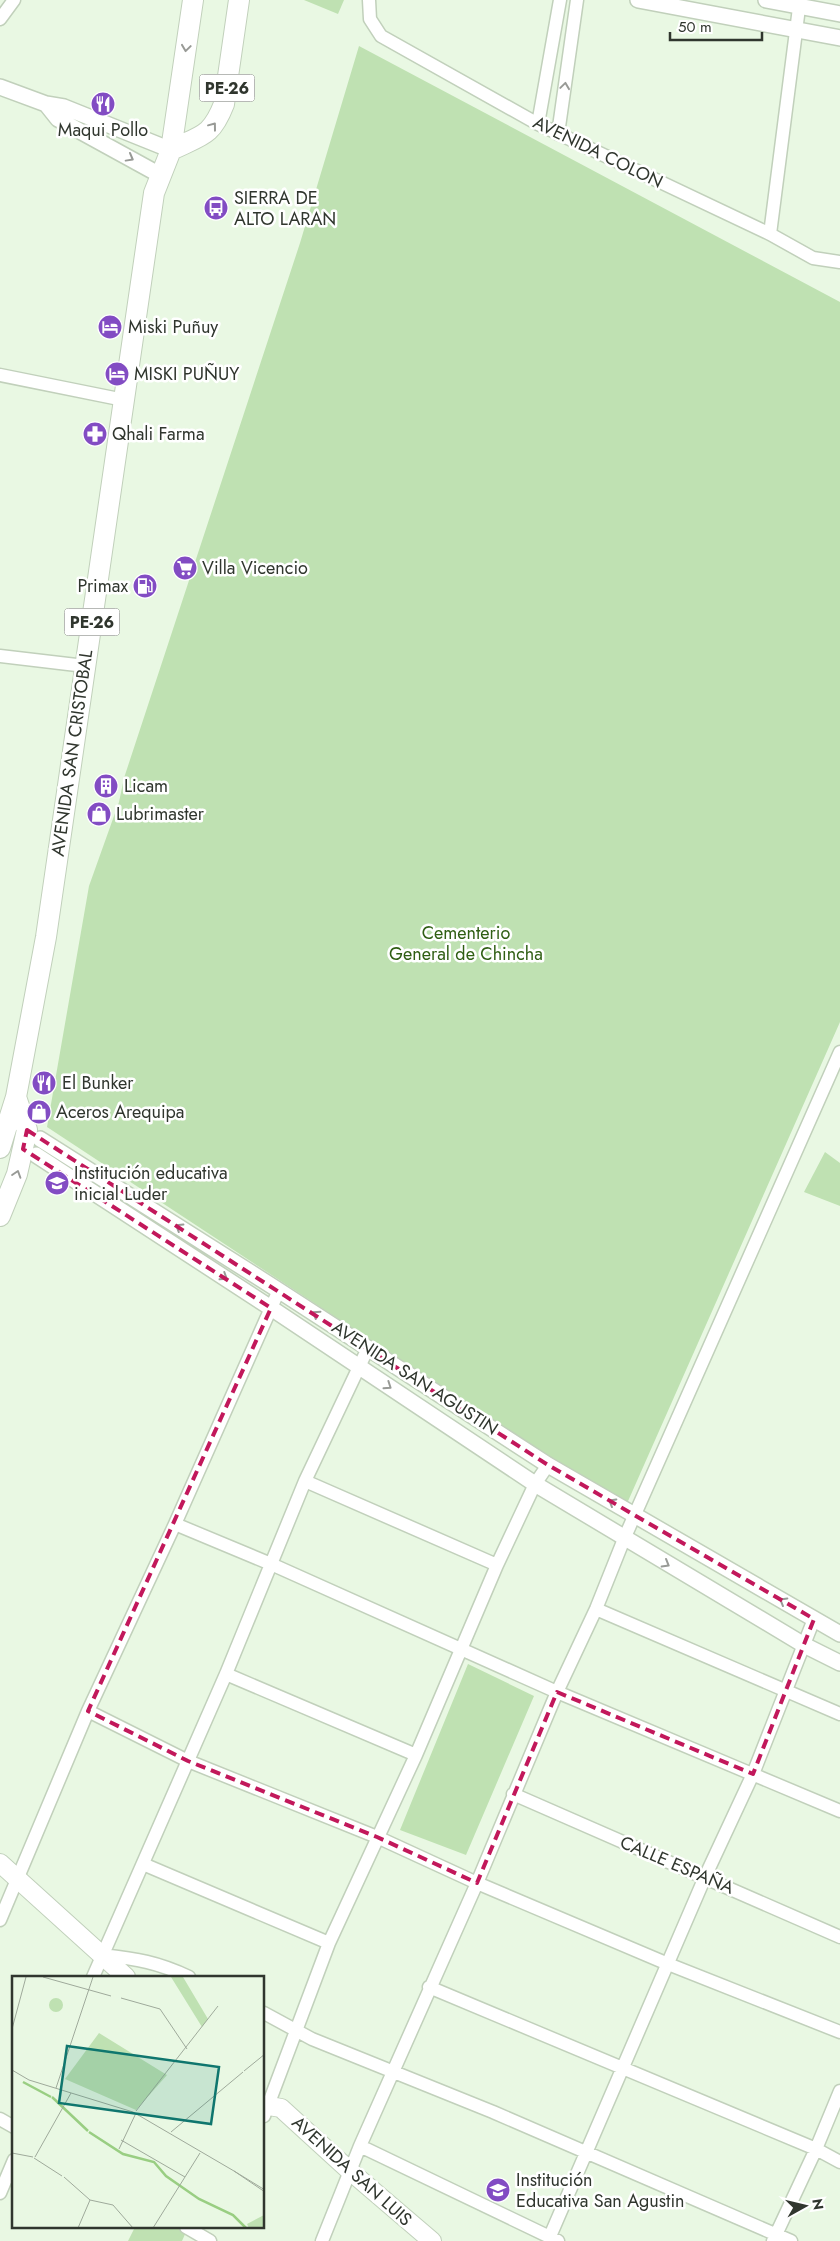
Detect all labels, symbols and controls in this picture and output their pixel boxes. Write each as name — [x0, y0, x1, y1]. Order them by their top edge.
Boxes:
scale bar — [670, 10, 762, 42]
text: 50 m — [678, 16, 712, 38]
one-way arrow — [181, 45, 192, 53]
road number: PE-26 — [200, 75, 254, 102]
one-way arrow — [559, 82, 570, 90]
restaurant icon: Maqui Pollo — [90, 91, 116, 117]
street label: AVENIDA COLON — [529, 109, 667, 195]
place label: Maqui Pollo — [58, 117, 148, 143]
one-way arrow — [207, 123, 215, 132]
one-way arrow — [125, 152, 134, 162]
place label: SIERRA DE ALTO LARAN — [234, 185, 336, 232]
bus stop icon: SIERRA DE ALTO LARAN — [203, 195, 229, 221]
hotel icon: Miski Puñuy — [97, 314, 123, 340]
place label: Miski Puñuy — [128, 314, 218, 340]
hotel icon: MISKI PUÑUY — [104, 361, 130, 387]
place label: MISKI PUÑUY — [134, 361, 240, 387]
pharmacy icon: Qhali Farma — [82, 421, 108, 447]
place label: Qhali Farma — [112, 421, 205, 447]
supermarket icon: Villa Vicencio — [172, 555, 198, 581]
place label: Villa Vicencio — [202, 555, 308, 581]
place label: Primax — [77, 573, 128, 599]
fuel station icon: Primax — [132, 573, 158, 599]
road number: PE-26 — [64, 608, 120, 636]
street label: AVENIDA SAN CRISTOBAL — [45, 648, 99, 858]
building icon: Licam — [93, 773, 119, 799]
place label: Licam — [124, 773, 168, 799]
shop icon: Lubrimaster — [86, 801, 112, 827]
place label: Lubrimaster — [116, 801, 205, 827]
park label: Cementerio General de Chincha — [389, 920, 543, 967]
restaurant icon: El Bunker — [31, 1070, 57, 1096]
place label: El Bunker — [62, 1070, 134, 1096]
shop icon: Aceros Arequipa — [26, 1099, 52, 1125]
place label: Aceros Arequipa — [56, 1099, 185, 1125]
place label: Institución educativa inicial Luder — [74, 1160, 228, 1207]
one-way arrow — [11, 1170, 21, 1178]
school or university icon: Institución educativa inicial Luder — [44, 1170, 70, 1196]
one-way arrow — [175, 1224, 184, 1233]
one-way arrow — [218, 1271, 227, 1280]
one-way arrow — [312, 1311, 322, 1320]
street label: AVENIDA SAN AGUSTIN — [327, 1314, 503, 1442]
one-way arrow — [383, 1380, 392, 1390]
one-way arrow — [608, 1498, 617, 1508]
one-way arrow — [661, 1557, 670, 1567]
one-way arrow — [779, 1597, 788, 1607]
street label: CALLE ESPAÑA — [616, 1829, 738, 1901]
inset map — [12, 1976, 265, 2228]
street label: AVENIDA SAN LUIS — [286, 2110, 418, 2232]
place label: Institución Educativa San Agustin — [516, 2167, 685, 2214]
school or university icon: Institución Educativa San Agustin — [485, 2177, 511, 2203]
north arrow — [780, 2181, 830, 2231]
text: N — [807, 2197, 829, 2211]

